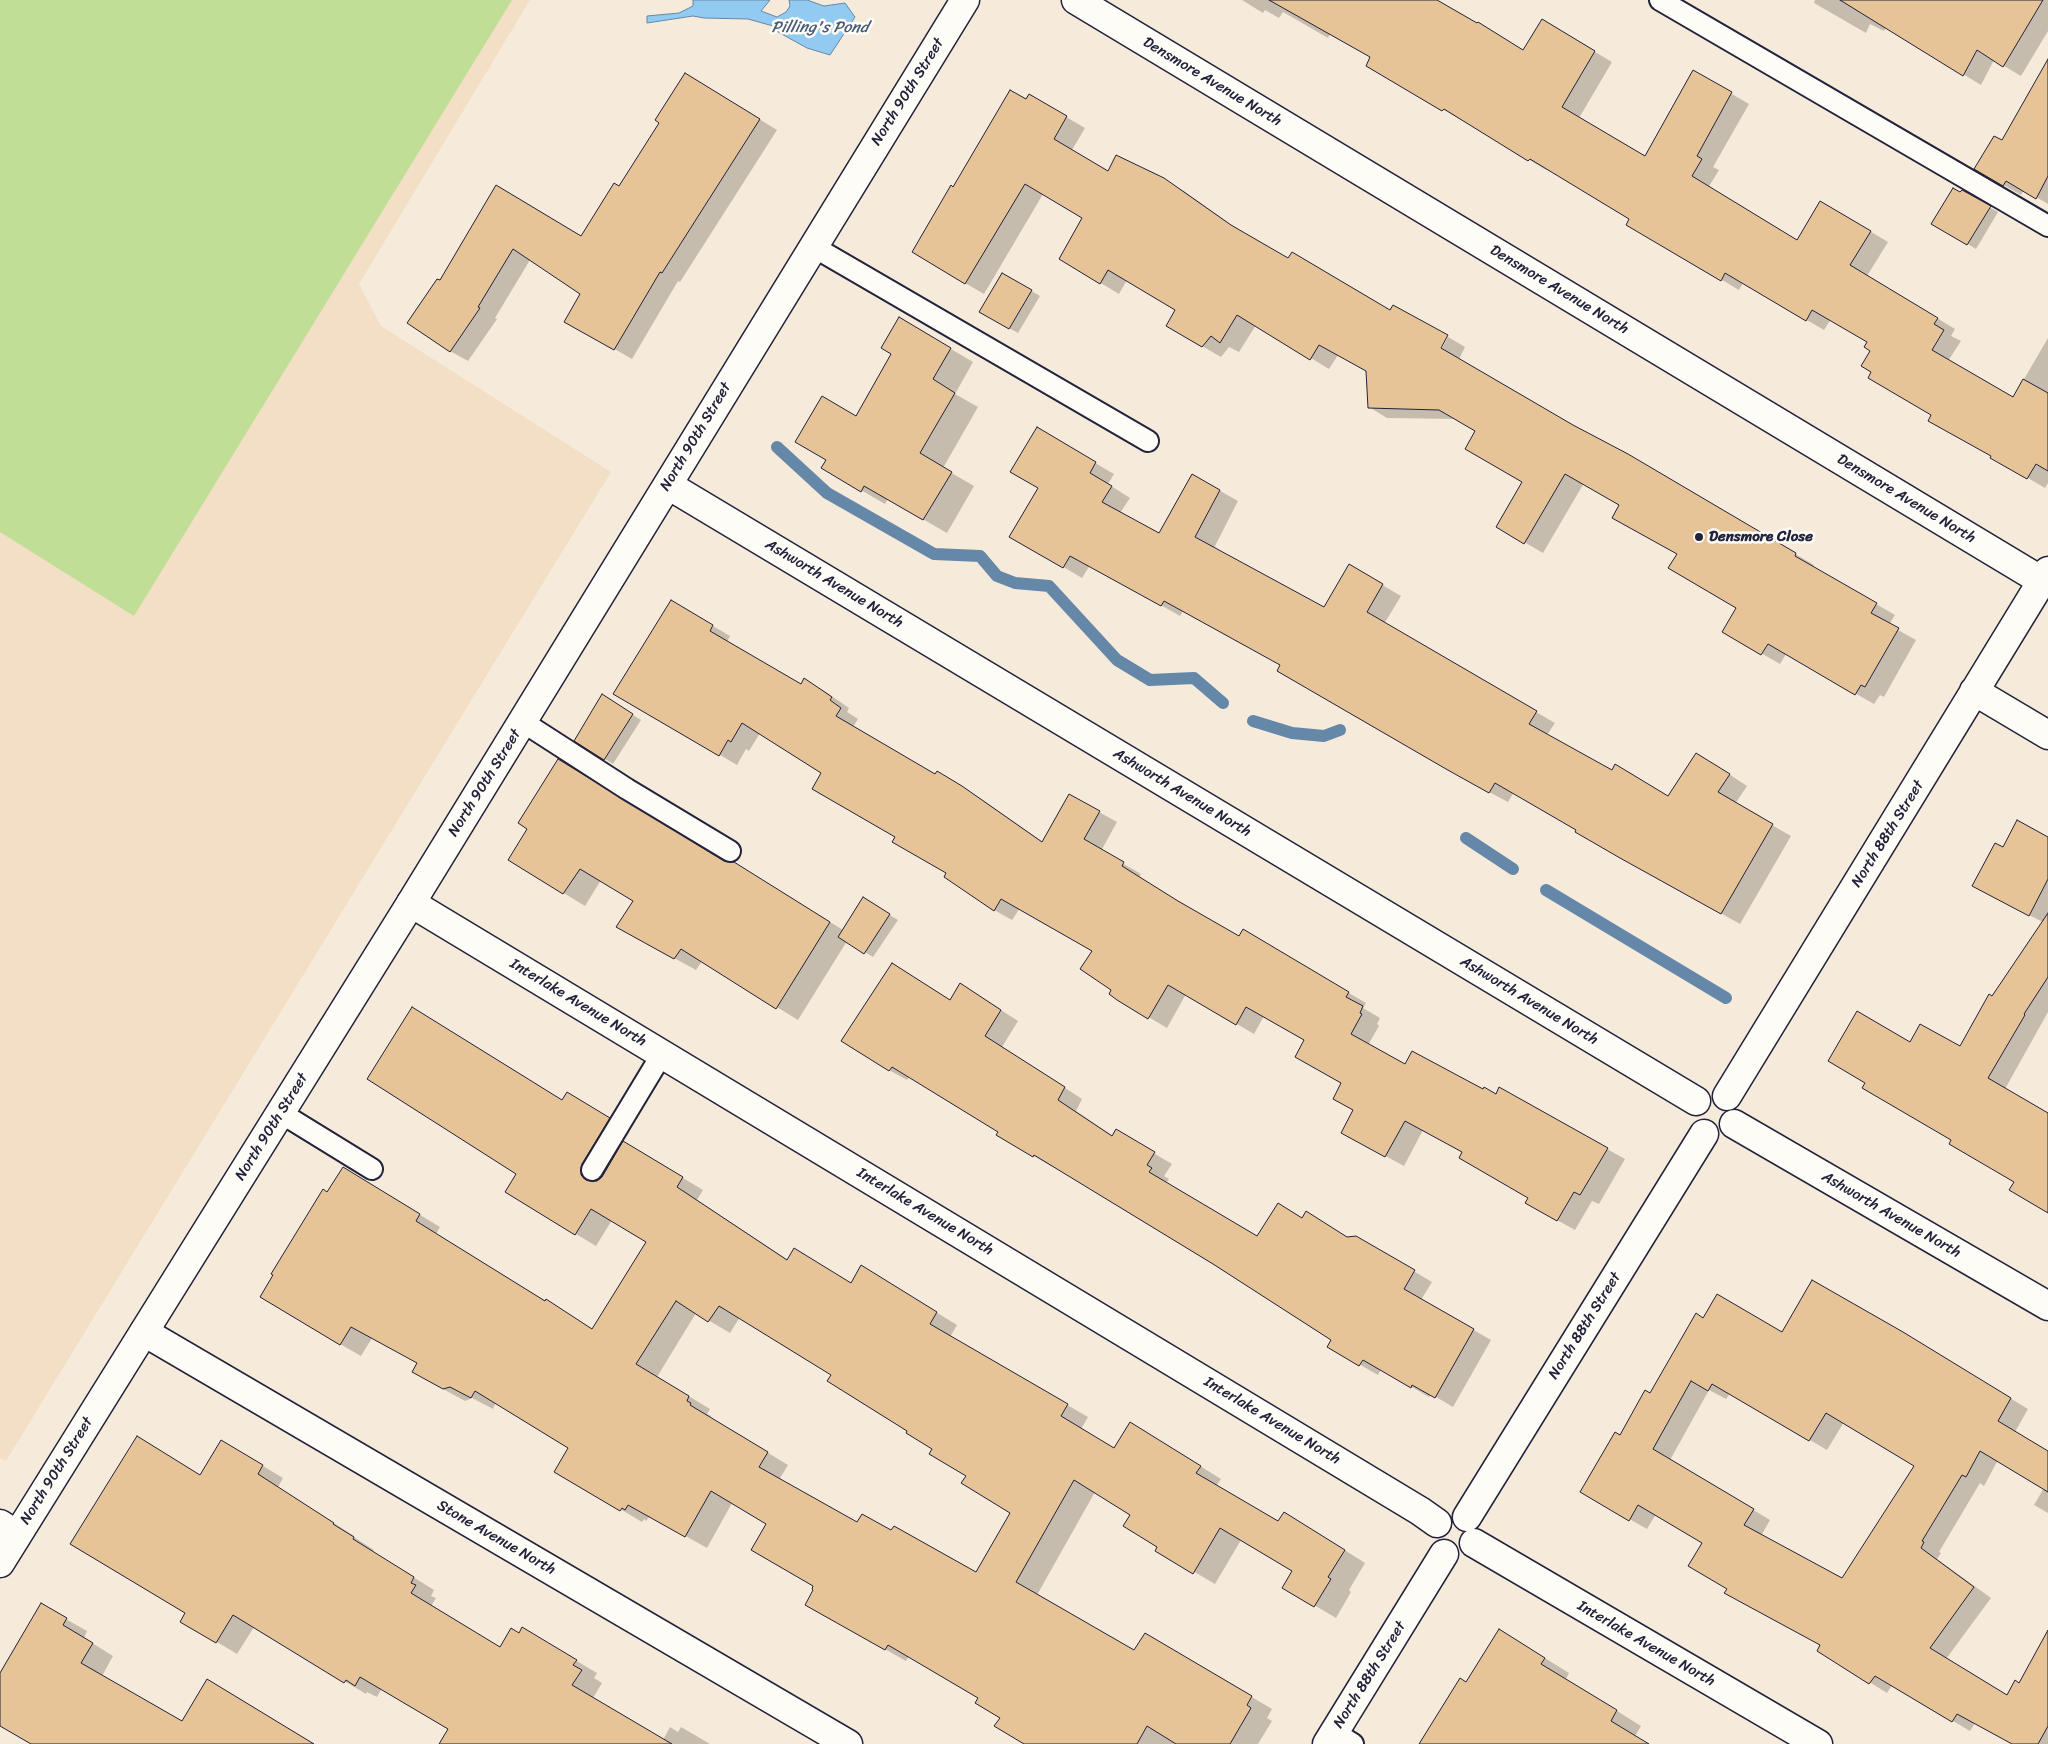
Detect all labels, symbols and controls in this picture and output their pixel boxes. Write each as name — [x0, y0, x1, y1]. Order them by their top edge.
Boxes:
water label: Pilling's Pond — [772, 18, 868, 38]
street label: Densmore Avenue North — [1139, 33, 1285, 131]
street label: North 90th Street — [868, 35, 948, 149]
street label: Densmore Avenue North — [1486, 241, 1632, 339]
street label: North 90th Street — [657, 380, 735, 494]
street label: Densmore Avenue North — [1833, 450, 1979, 548]
place label: Densmore Close — [1709, 528, 1813, 546]
marker: Densmore Close — [1693, 531, 1705, 543]
street label: Ashworth Avenue North — [762, 536, 906, 632]
street label: North 90th Street — [445, 726, 525, 840]
street label: Ashworth Avenue North — [1110, 745, 1254, 841]
street label: North 88th Street — [1848, 777, 1928, 891]
street label: Ashworth Avenue North — [1457, 953, 1601, 1049]
street label: Interlake Avenue North — [507, 955, 649, 1051]
street label: North 90th Street — [232, 1070, 312, 1184]
street label: Interlake Avenue North — [854, 1164, 996, 1260]
street label: Ashworth Avenue North — [1818, 1168, 1964, 1262]
street label: North 88th Street — [1545, 1269, 1625, 1383]
street label: Interlake Avenue North — [1201, 1373, 1343, 1469]
street label: North 90th Street — [17, 1414, 97, 1528]
street label: Stone Avenue North — [434, 1497, 558, 1579]
street label: Interlake Avenue North — [1574, 1597, 1718, 1691]
street label: North 88th Street — [1330, 1618, 1410, 1732]

